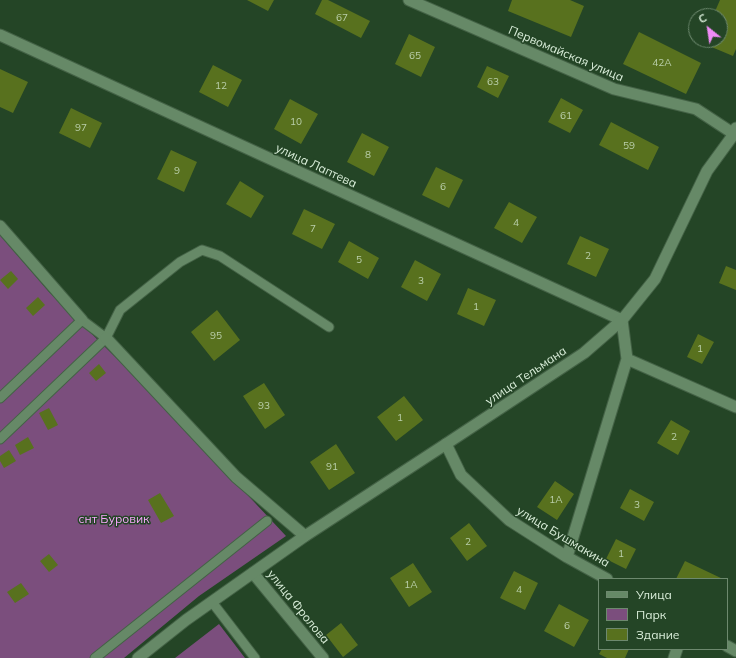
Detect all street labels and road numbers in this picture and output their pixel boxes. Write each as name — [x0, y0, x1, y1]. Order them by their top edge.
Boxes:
street label: Первомайская улица — [506, 23, 626, 85]
street label: улица Лаптева — [273, 141, 359, 191]
street label: улица Тельмана — [483, 344, 569, 408]
street label: улица Бушмакина — [514, 504, 612, 570]
street label: улица Фролова — [264, 567, 332, 647]

